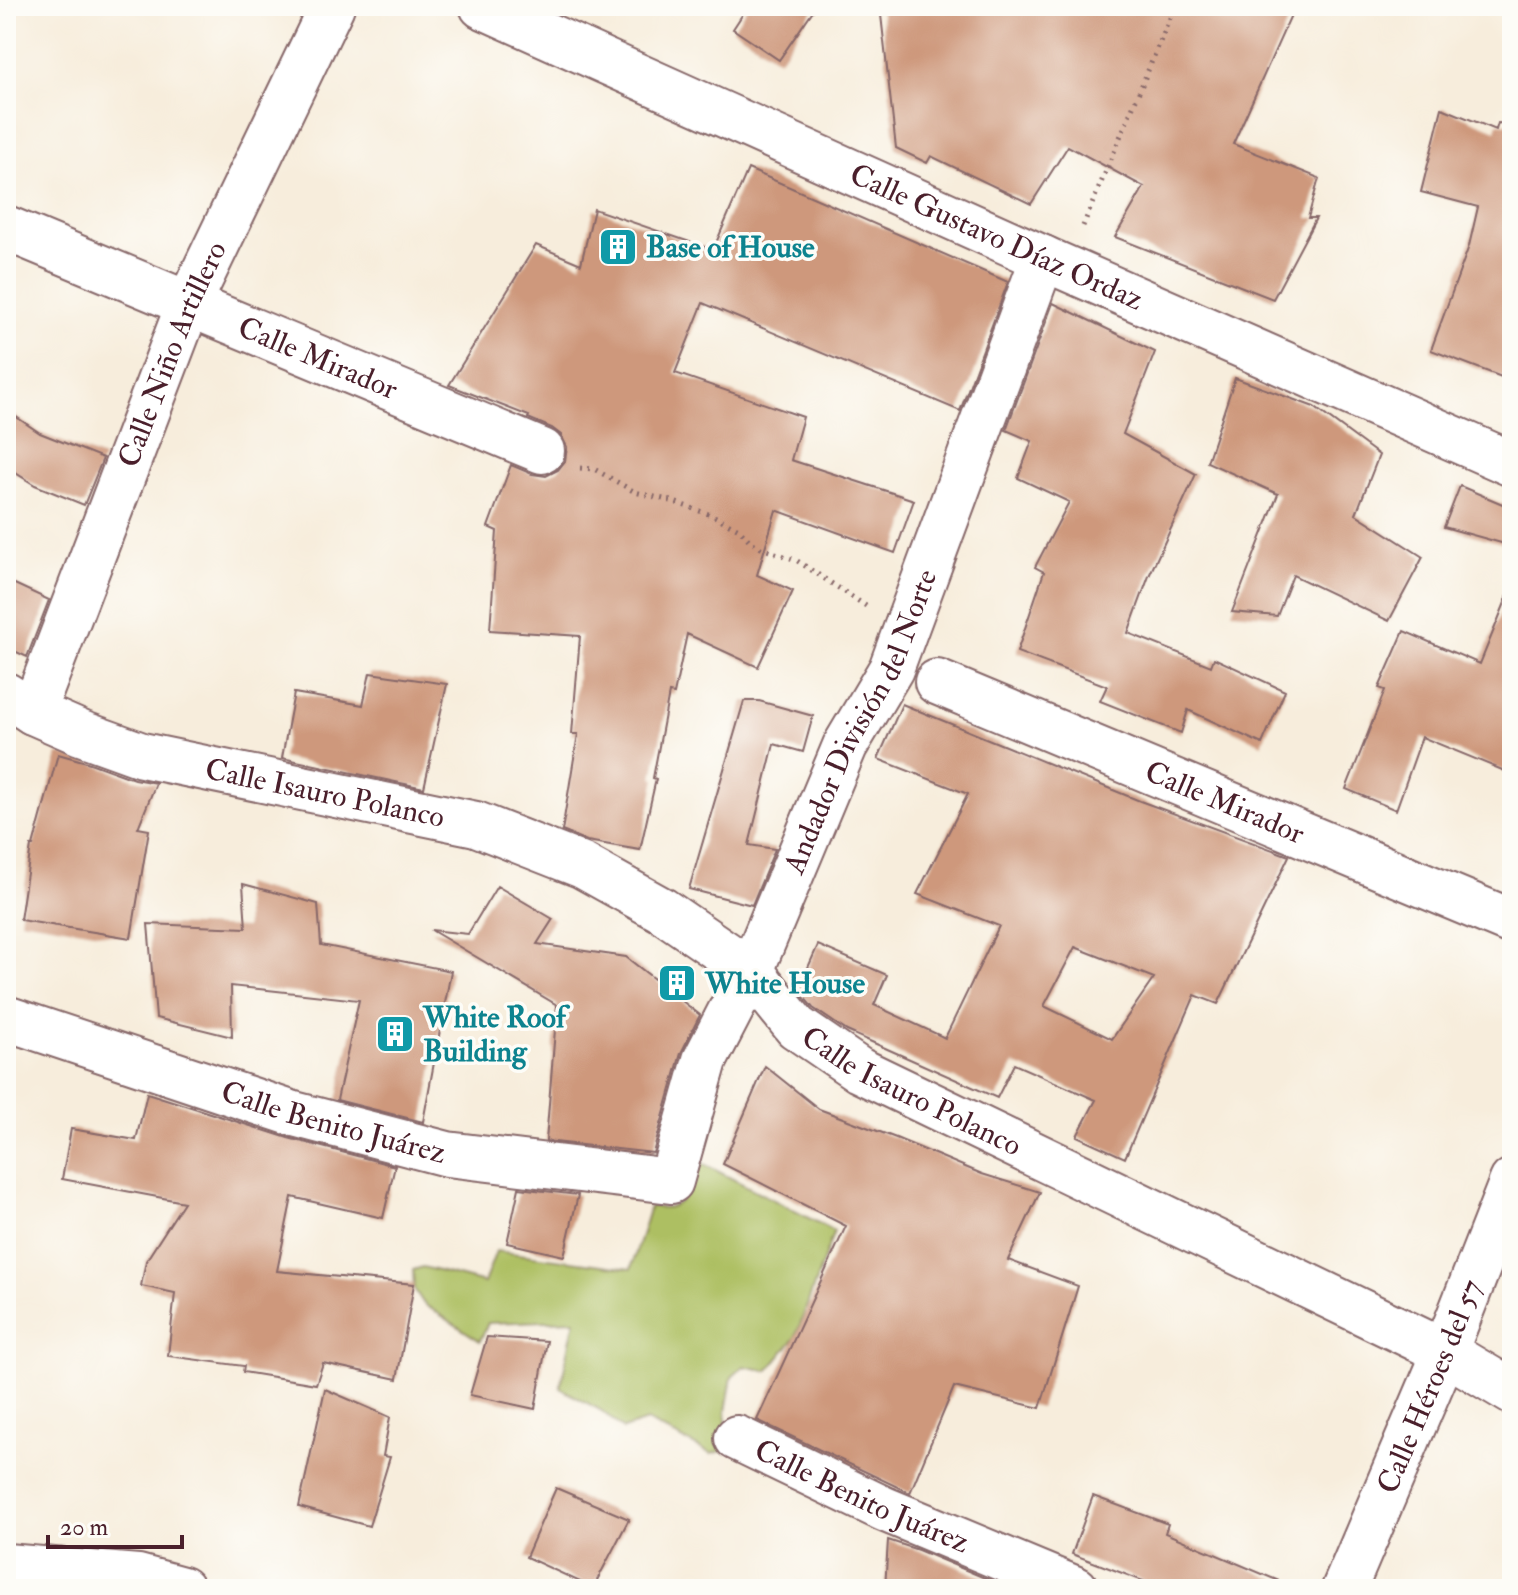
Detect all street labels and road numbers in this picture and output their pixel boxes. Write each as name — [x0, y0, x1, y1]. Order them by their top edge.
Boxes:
street label: Calle Gustavo Díaz Ordaz — [844, 156, 1149, 319]
street label: Calle Niño Artillero — [110, 235, 235, 472]
street label: Calle Mirador — [233, 309, 403, 408]
street label: Andador División del Norte — [775, 564, 945, 880]
street label: Calle Isauro Polanco — [202, 751, 448, 836]
street label: Calle Mirador — [1139, 753, 1310, 852]
street label: Calle Isauro Polanco — [794, 1018, 1027, 1164]
street label: Calle Benito Juárez — [216, 1073, 450, 1172]
street label: Calle Héroes del 57 — [1369, 1274, 1491, 1499]
street label: Calle Benito Juárez — [749, 1431, 975, 1561]

